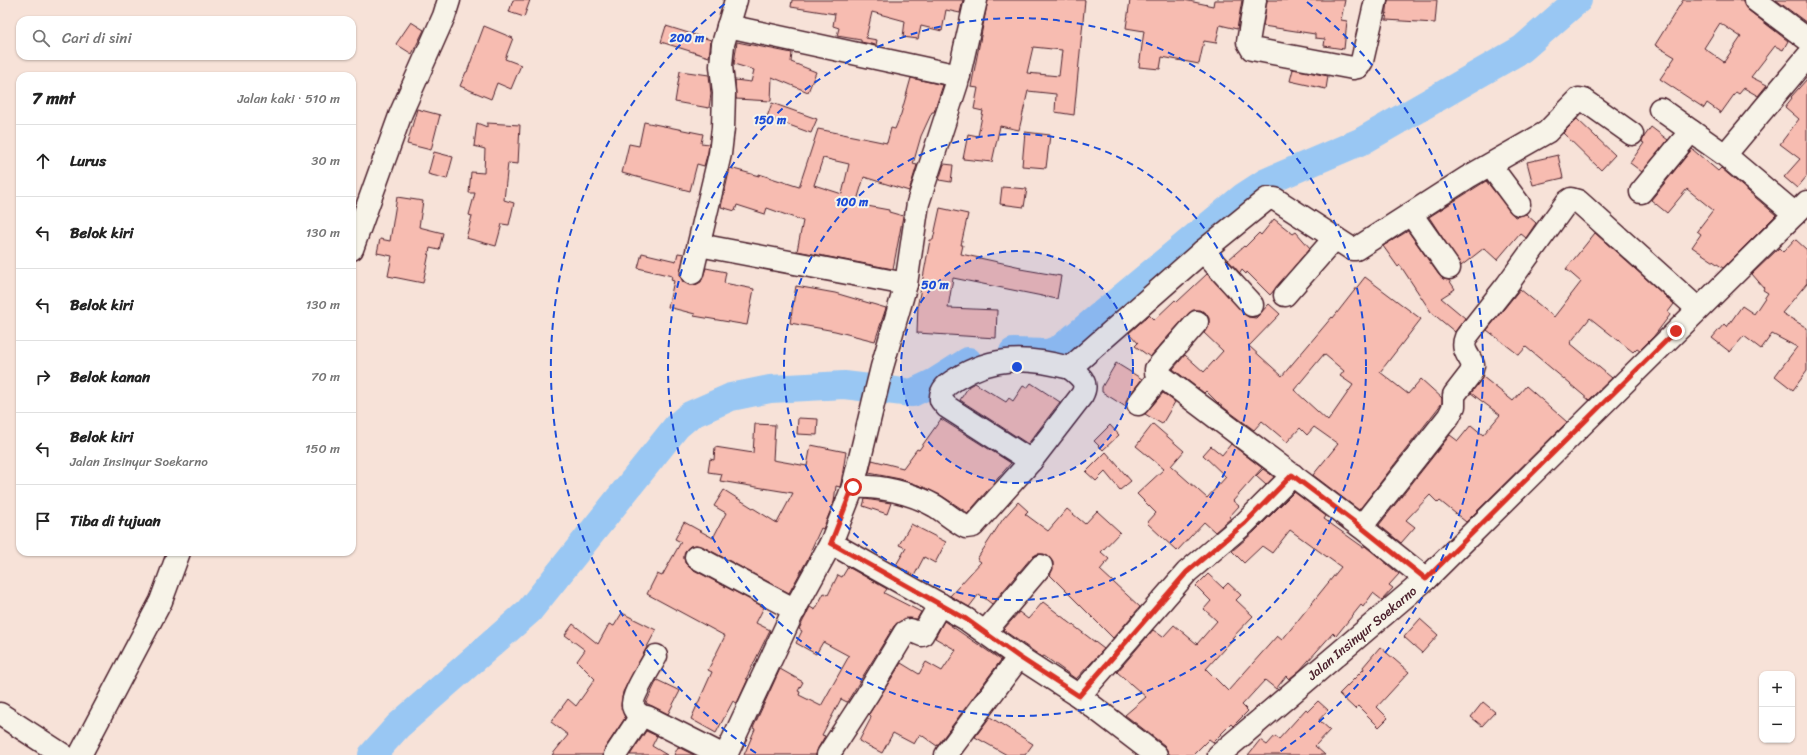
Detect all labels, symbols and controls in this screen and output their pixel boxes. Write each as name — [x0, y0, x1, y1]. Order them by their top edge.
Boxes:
search box — [16, 16, 356, 60]
text: Cari di sini — [62, 25, 132, 51]
icon: search — [30, 27, 52, 49]
text: 200 m — [669, 27, 705, 49]
text: 7 mnt — [32, 83, 75, 113]
text: Jalan kaki · 510 m — [237, 87, 340, 110]
text: 150 m — [754, 109, 787, 131]
text: Lurus — [70, 148, 106, 174]
text: 30 m — [311, 149, 340, 172]
icon: ahead — [32, 150, 54, 172]
text: 100 m — [836, 191, 869, 213]
text: Belok kiri — [70, 220, 133, 246]
text: 130 m — [306, 221, 340, 244]
icon: left — [32, 222, 54, 244]
text: 50 m — [921, 274, 949, 296]
text: Belok kiri — [70, 292, 133, 318]
text: 130 m — [306, 293, 340, 316]
icon: left — [32, 294, 54, 316]
route end — [1667, 322, 1685, 340]
centre of rings — [1010, 360, 1024, 374]
text: Belok kanan — [70, 364, 150, 390]
text: 70 m — [311, 365, 340, 388]
icon: right — [32, 366, 54, 388]
text: Belok kiri — [70, 424, 133, 450]
text: 150 m — [305, 437, 340, 460]
icon: left — [32, 438, 54, 460]
text: Jalan Insinyur Soekarno — [70, 450, 208, 473]
route start — [844, 478, 862, 496]
text: Tiba di tujuan — [70, 508, 161, 534]
icon: arrive — [32, 510, 54, 532]
street label: Jalan Insinyur Soekarno — [1301, 580, 1422, 687]
map controls — [1759, 671, 1795, 743]
button: + — [1759, 671, 1795, 707]
button: − — [1759, 707, 1795, 743]

